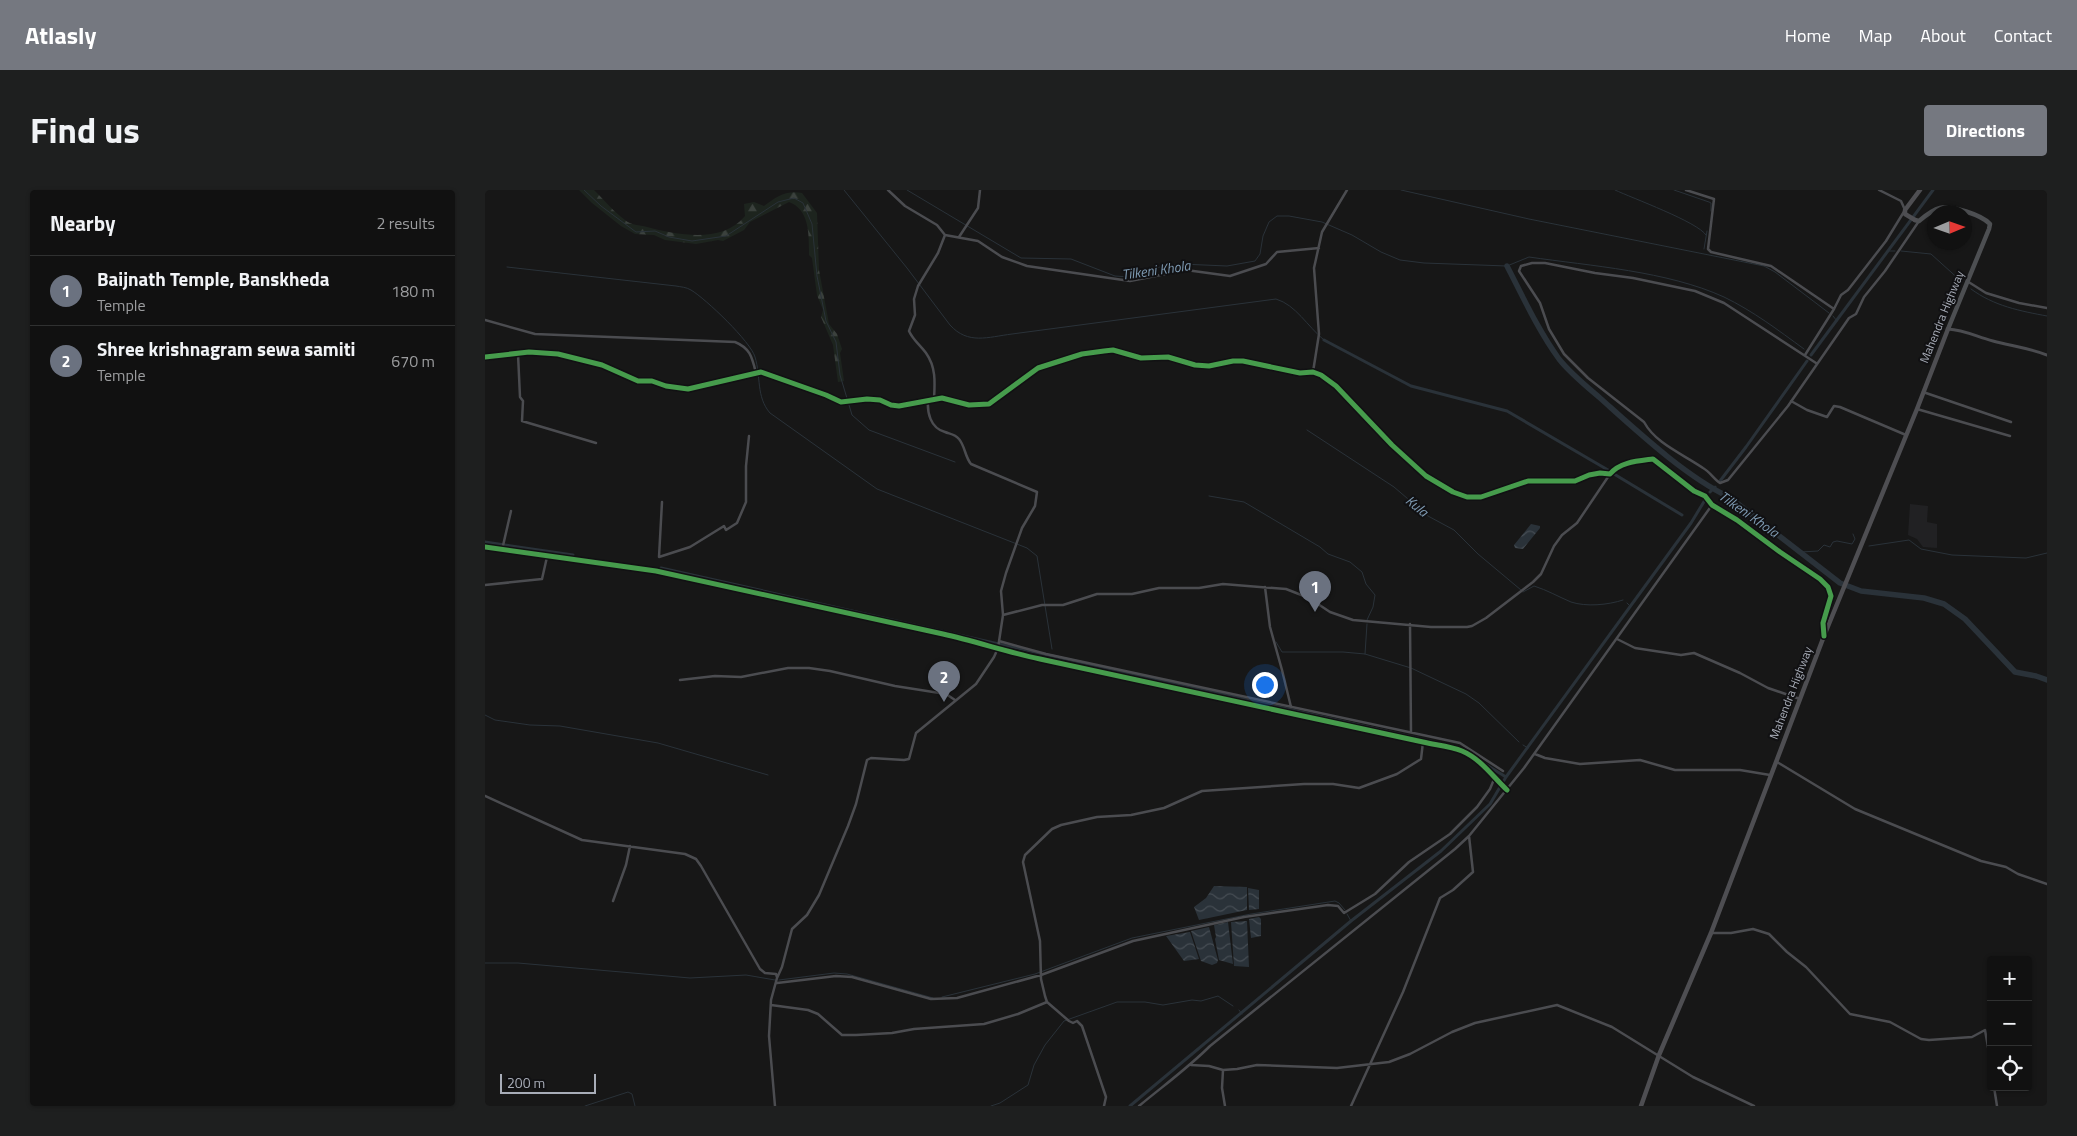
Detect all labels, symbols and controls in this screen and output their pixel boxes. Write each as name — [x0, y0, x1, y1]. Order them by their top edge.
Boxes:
text: Atlasly — [25, 17, 96, 53]
text: Home — [1785, 22, 1831, 49]
text: Map — [1859, 22, 1892, 49]
text: About — [1920, 22, 1966, 49]
text: Contact — [1994, 22, 2052, 49]
text: Find us — [30, 103, 140, 157]
button: Directions — [1924, 105, 2047, 156]
north arrow — [1927, 205, 1972, 250]
text: Nearby — [50, 207, 115, 239]
text: 2 results — [376, 211, 435, 235]
water label: Tilkeni Khola — [1120, 254, 1193, 285]
text: Baijnath Temple, Banskheda — [97, 264, 329, 293]
street label: Mahendra Highway — [1914, 267, 1969, 366]
text: 1 — [62, 279, 70, 303]
text: 180 m — [391, 279, 435, 303]
text: Temple — [97, 293, 146, 317]
text: Shree krishnagram sewa samiti — [97, 334, 356, 363]
text: 2 — [62, 349, 70, 373]
text: 670 m — [391, 349, 435, 373]
text: Temple — [97, 363, 146, 387]
water label: Tilkeni Khola — [1715, 485, 1784, 543]
water label: Kula — [1401, 490, 1434, 522]
pin: 1 — [1299, 571, 1331, 612]
street label: Mahendra Highway — [1764, 643, 1817, 742]
pin: 2 — [928, 661, 960, 702]
your location — [1252, 672, 1278, 698]
map controls — [1987, 956, 2032, 1091]
button: + — [1987, 956, 2032, 1001]
button: − — [1987, 1001, 2032, 1046]
button: locate — [1987, 1046, 2032, 1091]
scale bar — [500, 1071, 596, 1094]
text: 200 m — [507, 1072, 545, 1093]

